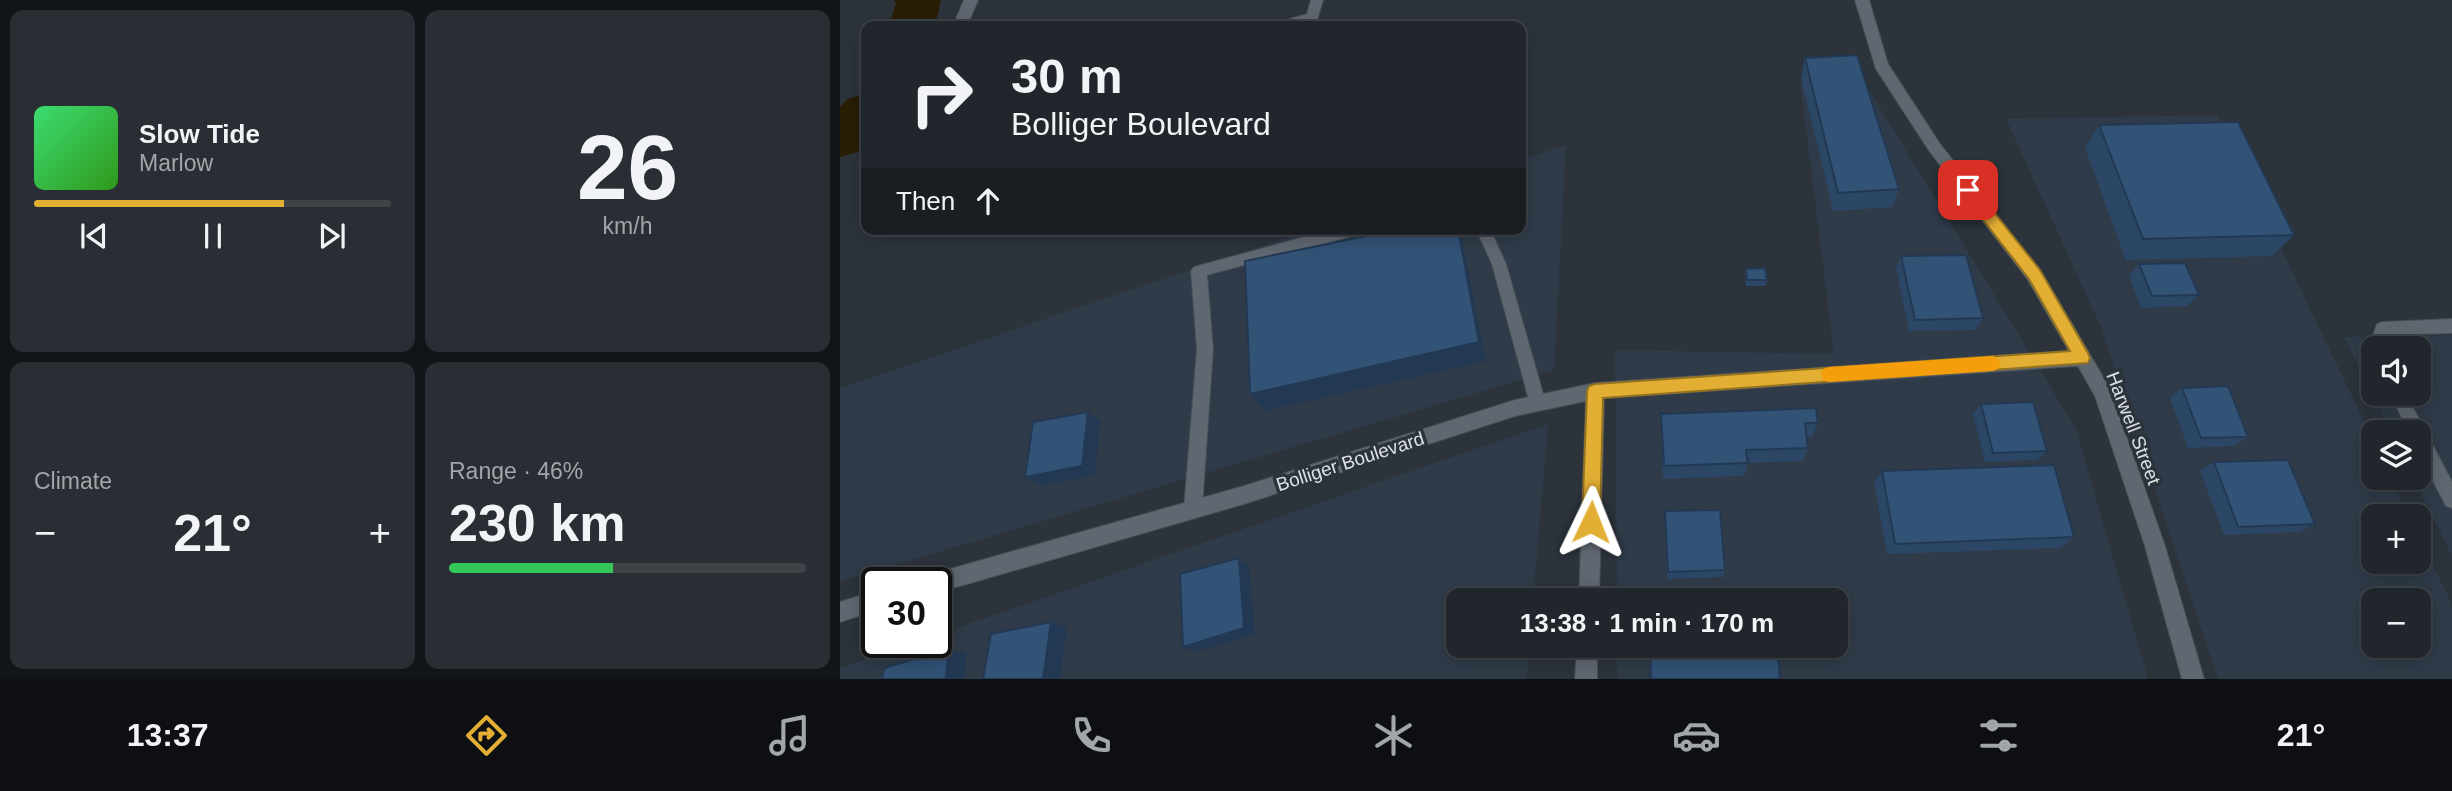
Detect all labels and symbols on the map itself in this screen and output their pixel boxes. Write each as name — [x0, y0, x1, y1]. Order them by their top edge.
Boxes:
pin — [1938, 160, 1998, 220]
street label: Harwell Street — [2102, 369, 2165, 488]
street label: Bolliger Boulevard — [1274, 428, 1427, 495]
position arrow — [1554, 485, 1628, 559]
speed limit sign: 30 — [861, 567, 952, 658]

